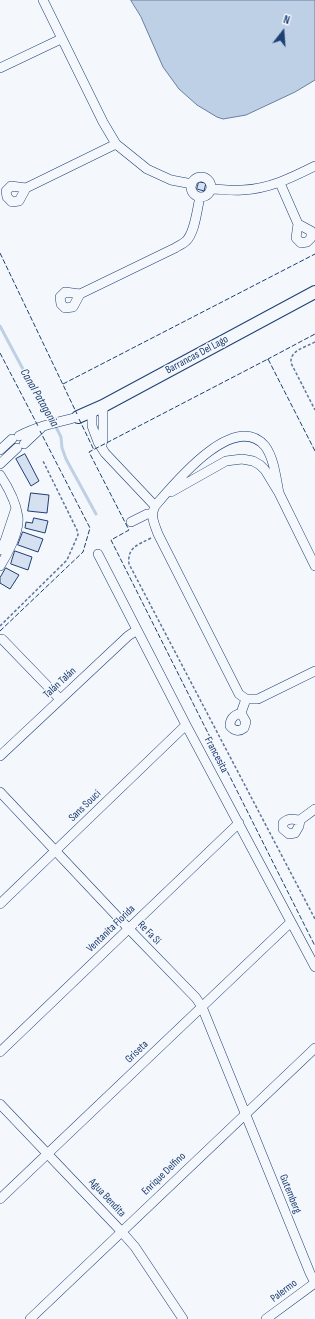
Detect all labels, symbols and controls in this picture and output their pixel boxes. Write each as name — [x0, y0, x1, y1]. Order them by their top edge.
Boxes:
north arrow — [263, 12, 303, 52]
text: N — [282, 13, 291, 27]
street label: Barrancas Del Lago — [163, 333, 231, 377]
water label: Canal Patagonia — [17, 367, 61, 429]
street label: Talán Talán — [41, 665, 79, 701]
street label: Francesita — [201, 735, 231, 775]
street label: Sans Souci — [66, 787, 104, 825]
street label: Ventanita Florida — [84, 903, 138, 955]
street label: Re Fa Si — [135, 918, 163, 948]
street label: Griseta — [123, 1038, 151, 1066]
street label: Enrique Delfino — [139, 1150, 189, 1198]
street label: Gutemberg — [276, 1172, 304, 1216]
street label: Agua Bendita — [86, 1176, 128, 1220]
street label: Palermo — [268, 1277, 300, 1305]

